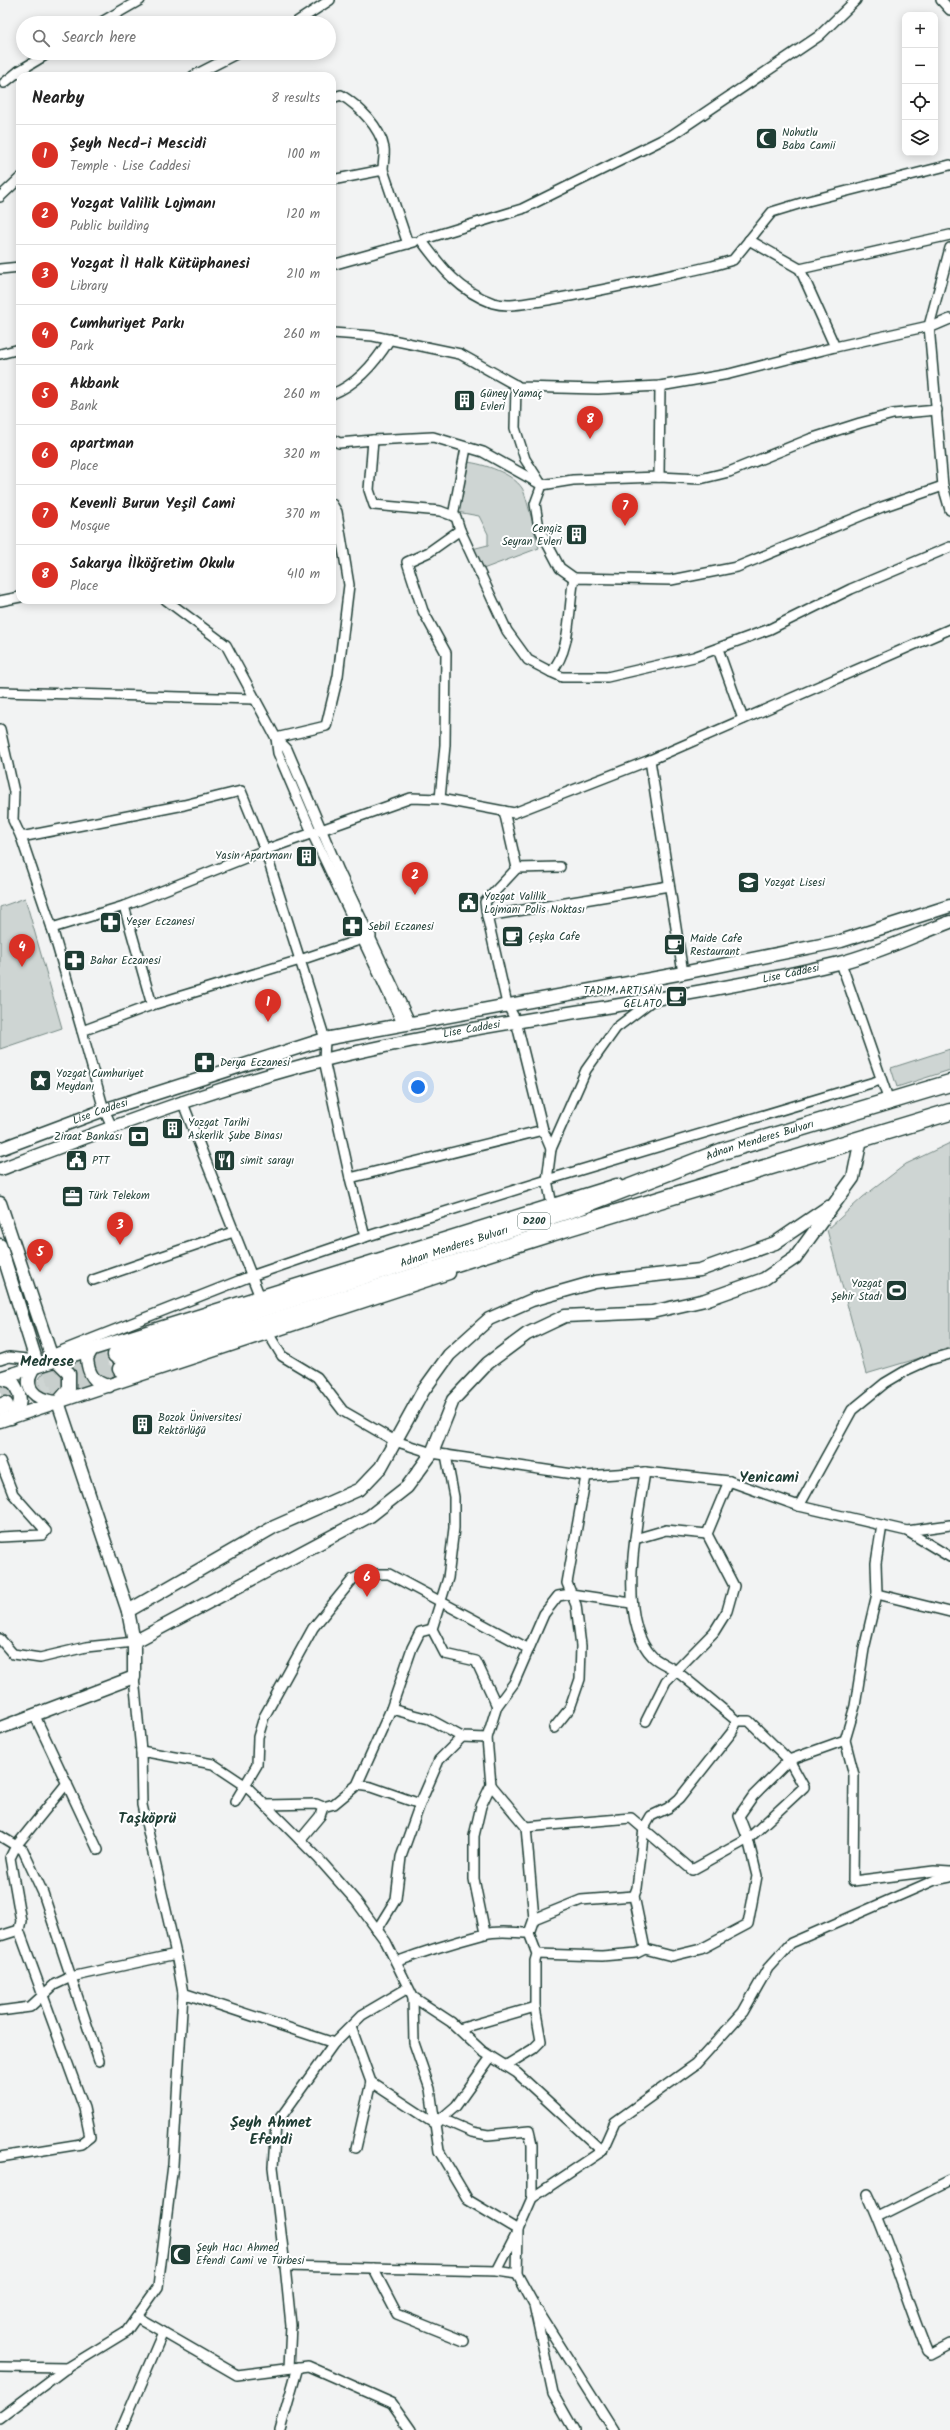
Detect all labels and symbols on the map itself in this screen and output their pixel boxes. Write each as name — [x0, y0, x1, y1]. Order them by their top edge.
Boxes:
place label: Nohutlu Baba Camii — [782, 124, 836, 155]
mosque icon: Nohutlu Baba Camii — [754, 126, 780, 152]
place label: Güney Yamaç Evleri — [480, 385, 543, 416]
building icon: Güney Yamaç Evleri — [451, 387, 477, 413]
pin: 8 — [577, 406, 603, 439]
pin: 7 — [612, 493, 638, 526]
place label: Cengiz Seyran Evleri — [502, 520, 562, 551]
building icon: Cengiz Seyran Evleri — [564, 522, 590, 548]
building icon: Yasin Apartmanı — [294, 843, 320, 869]
place label: Yasin Apartmanı — [215, 847, 292, 865]
pin: 2 — [402, 862, 428, 895]
school or university icon: Yozgat Lisesi — [735, 870, 761, 896]
place label: Yozgat Lisesi — [764, 874, 825, 892]
place label: Yozgat Valilik Lojmanı Polis Noktası — [484, 888, 585, 919]
public building icon: Yozgat Valilik Lojmanı Polis Noktası — [456, 890, 482, 916]
pharmacy icon: Yeşer Eczanesi — [98, 909, 124, 935]
place label: Yeşer Eczanesi — [126, 913, 195, 931]
pharmacy icon: Sebil Eczanesi — [340, 914, 366, 940]
place label: Sebil Eczanesi — [368, 918, 434, 936]
cafe icon: Çeşka Cafe — [500, 924, 526, 950]
place label: Çeşka Cafe — [528, 928, 580, 946]
place label: Maide Cafe Restaurant — [690, 930, 742, 961]
cafe icon: Maide Cafe Restaurant — [662, 932, 688, 958]
pin: 4 — [9, 934, 35, 967]
pharmacy icon: Bahar Eczanesi — [61, 948, 87, 974]
place label: Bahar Eczanesi — [90, 952, 161, 970]
street label: Lise Caddesi — [761, 959, 821, 989]
place label: TADIM ARTISAN GELATO — [583, 982, 663, 1013]
cafe icon: TADIM ARTISAN GELATO — [664, 984, 690, 1010]
pin: 1 — [255, 989, 281, 1022]
street label: Lise Caddesi — [442, 1015, 502, 1043]
pharmacy icon: Derya Eczanesi — [192, 1050, 218, 1076]
place label: Derya Eczanesi — [220, 1054, 290, 1072]
place label: Yozgat Cumhuriyet Meydanı — [56, 1065, 144, 1096]
place icon: Yozgat Cumhuriyet Meydanı — [28, 1067, 54, 1093]
your location — [408, 1077, 428, 1097]
street label: Lise Caddesi — [70, 1094, 131, 1130]
place label: Yozgat Tarihi Askerlik Şube Binası — [188, 1114, 283, 1145]
street label: Adnan Menderes Bulvarı — [703, 1115, 816, 1166]
building icon: Yozgat Tarihi Askerlik Şube Binası — [160, 1116, 186, 1142]
bank icon: Ziraat Bankası — [125, 1124, 151, 1150]
place label: Ziraat Bankası — [54, 1128, 122, 1146]
public building icon: PTT — [64, 1148, 90, 1174]
restaurant icon: simit sarayı — [211, 1148, 237, 1174]
place label: PTT — [92, 1152, 111, 1170]
place label: simit sarayı — [240, 1152, 294, 1170]
office icon: Türk Telekom — [60, 1183, 86, 1209]
place label: Türk Telekom — [88, 1187, 150, 1205]
pin: 3 — [107, 1212, 133, 1245]
road number: D200 — [518, 1213, 550, 1229]
street label: Adnan Menderes Bulvarı — [398, 1221, 511, 1273]
pin: 5 — [27, 1239, 53, 1272]
place label: Yozgat Şehir Stadı — [831, 1275, 883, 1306]
sports icon: Yozgat Şehir Stadı — [884, 1277, 910, 1303]
district label: Medrese — [20, 1350, 75, 1374]
place label: Bozok Üniversitesi Rektörlüğü — [158, 1409, 242, 1440]
building icon: Bozok Üniversitesi Rektörlüğü — [130, 1411, 156, 1437]
district label: Yenicami — [739, 1466, 800, 1490]
pin: 6 — [354, 1564, 380, 1597]
district label: Taşköprü — [118, 1807, 177, 1831]
district label: Şeyh Ahmet Efendi — [230, 2111, 312, 2152]
place label: Şeyh Hacı Ahmed Efendi Cami ve Türbesi — [196, 2239, 305, 2270]
mosque icon: Şeyh Hacı Ahmed Efendi Cami ve Türbesi — [168, 2241, 194, 2267]

